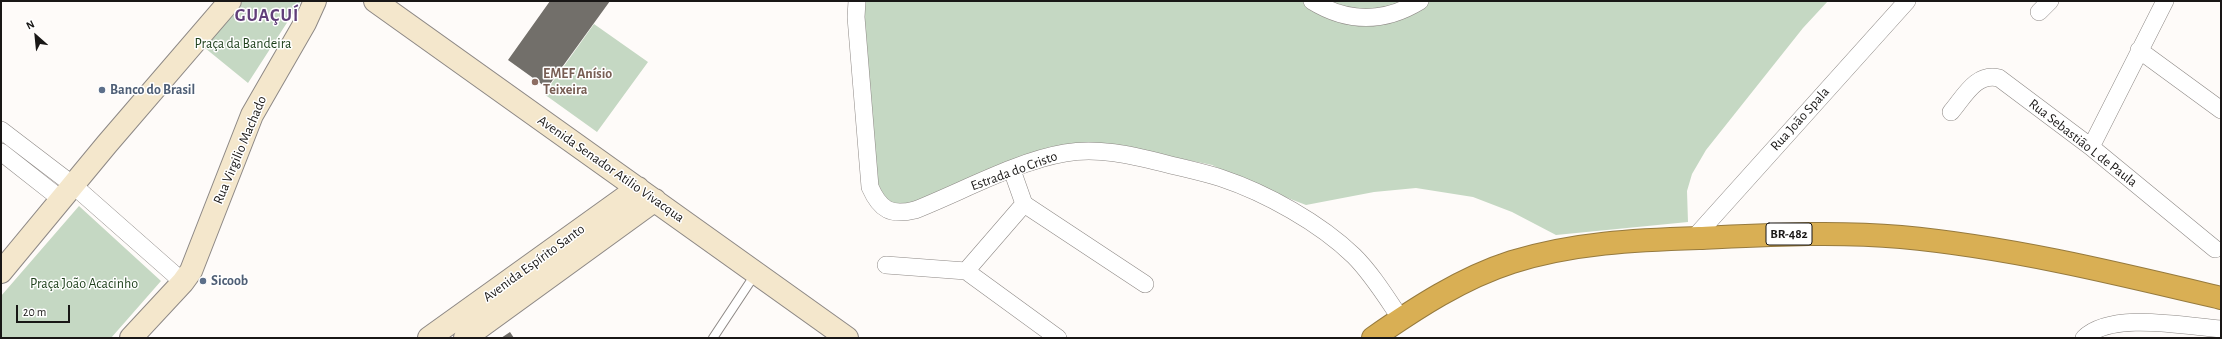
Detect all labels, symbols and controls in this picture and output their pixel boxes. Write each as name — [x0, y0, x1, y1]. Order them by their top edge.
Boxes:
district label: GUAÇUÍ — [235, 5, 299, 27]
north arrow — [16, 16, 56, 56]
text: N — [24, 18, 36, 32]
park label: Praça da Bandeira — [195, 36, 291, 52]
place label: EMEF Anísio Teixeira — [543, 66, 612, 98]
marker: EMEF Anísio Teixeira — [530, 77, 540, 87]
place label: Banco do Brasil — [110, 82, 195, 98]
street label: Rua João Spala — [1767, 84, 1833, 154]
marker: Banco do Brasil — [97, 85, 107, 95]
street label: Rua Virgilio Machado — [210, 93, 270, 207]
street label: Rua Sebastião L de Paula — [2025, 95, 2141, 191]
street label: Avenida Senador Atilio Vivacqua — [534, 112, 688, 226]
street label: Estrada do Cristo — [968, 148, 1060, 194]
street label: Avenida Espírito Santo — [480, 221, 588, 305]
road number: BR-482 — [1766, 223, 1812, 245]
place label: Sicoob — [211, 273, 248, 289]
park label: Praça João Acacinho — [30, 276, 138, 292]
marker: Sicoob — [198, 276, 208, 286]
scale bar — [18, 297, 72, 323]
text: 20 m — [23, 306, 46, 318]

